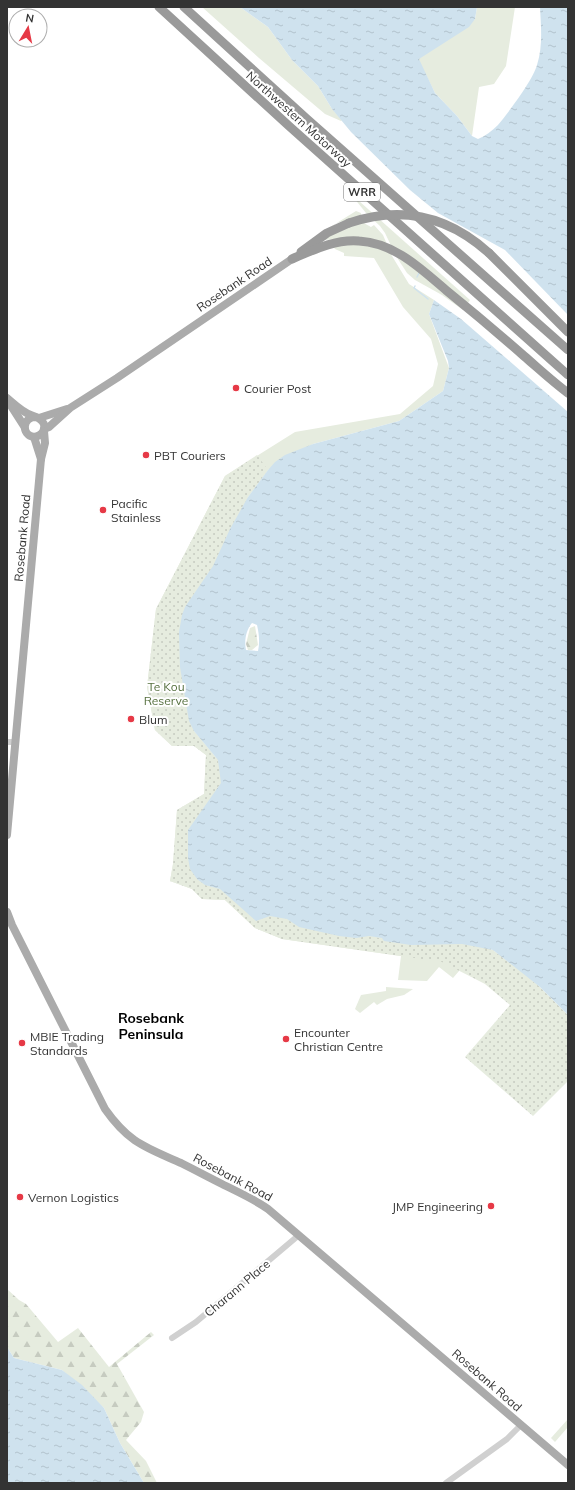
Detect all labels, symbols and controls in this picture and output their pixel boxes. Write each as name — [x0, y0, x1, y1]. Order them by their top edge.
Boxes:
north arrow — [8, 8, 48, 48]
text: N — [24, 11, 35, 26]
street label: Northwestern Motorway — [243, 68, 355, 171]
road number: WRR — [344, 183, 380, 201]
street label: Rosebank Road — [193, 253, 275, 315]
place label: Courier Post — [244, 381, 311, 396]
marker: Courier Post — [231, 383, 241, 393]
place label: PBT Couriers — [154, 448, 226, 463]
marker: PBT Couriers — [141, 450, 151, 460]
street label: Rosebank Road — [11, 494, 33, 582]
place label: Pacific Stainless — [111, 496, 161, 525]
marker: Pacific Stainless — [98, 505, 108, 515]
park label: Te Kou Reserve — [144, 679, 188, 708]
place label: Blum — [139, 712, 167, 727]
marker: Blum — [126, 714, 136, 724]
district label: Rosebank Peninsula — [118, 1009, 184, 1043]
place label: Encounter Christian Centre — [294, 1025, 383, 1054]
place label: MBIE Trading Standards — [30, 1029, 104, 1058]
marker: Encounter Christian Centre — [281, 1034, 291, 1044]
marker: MBIE Trading Standards — [17, 1038, 27, 1048]
street label: Rosebank Road — [191, 1150, 275, 1204]
place label: Vernon Logistics — [28, 1190, 119, 1205]
marker: Vernon Logistics — [15, 1192, 25, 1202]
place label: JMP Engineering — [392, 1199, 483, 1214]
marker: JMP Engineering — [486, 1201, 496, 1211]
street label: Charann Place — [201, 1256, 273, 1320]
street label: Rosebank Road — [449, 1346, 525, 1414]

